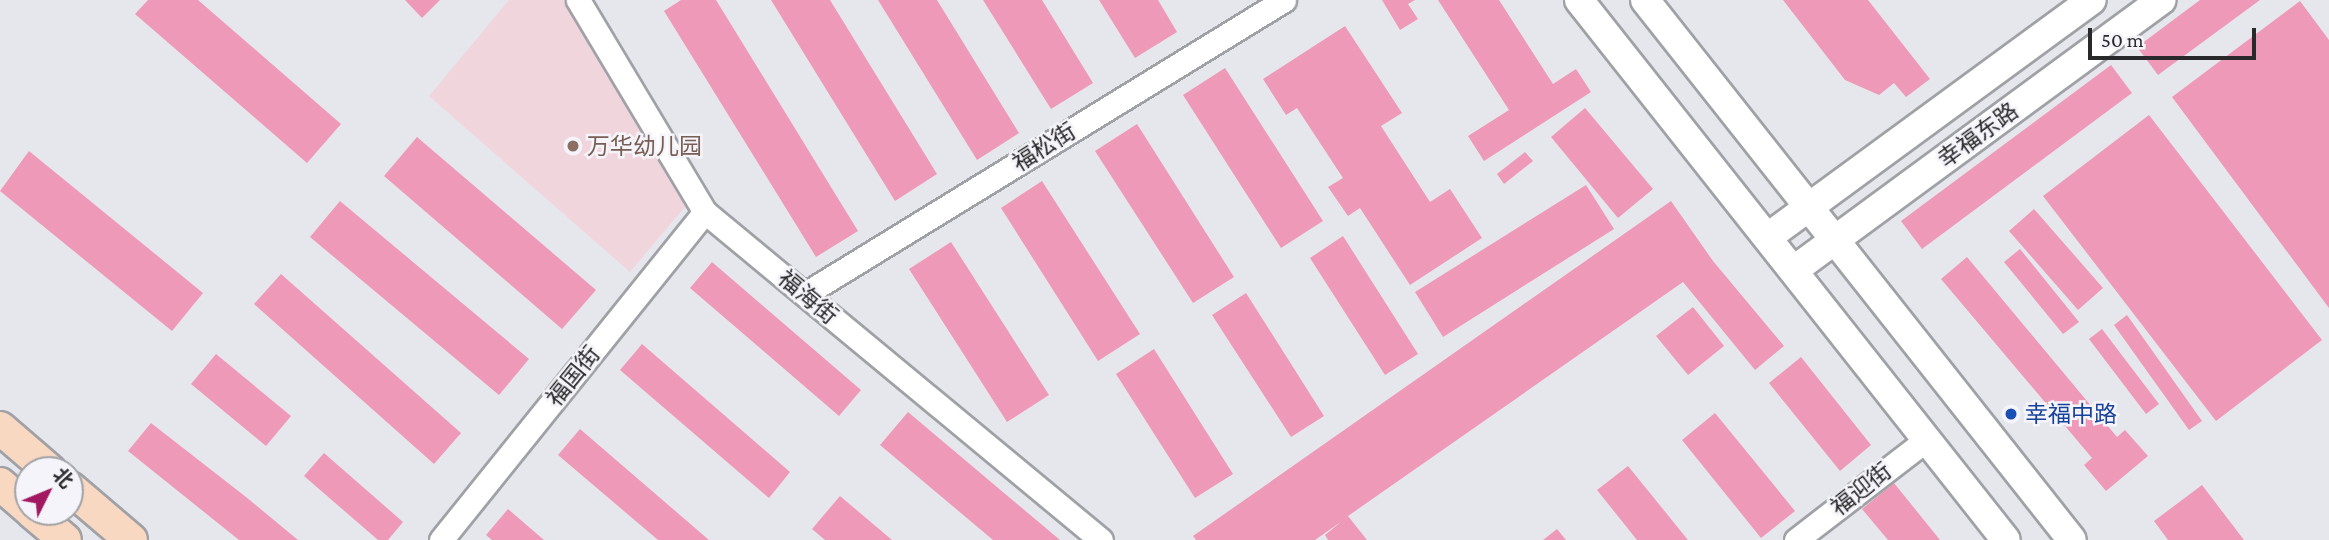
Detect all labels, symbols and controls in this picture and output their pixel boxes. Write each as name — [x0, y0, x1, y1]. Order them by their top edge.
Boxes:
scale bar — [2091, 14, 2259, 58]
text: 50 m — [2101, 28, 2144, 52]
street label: 幸福东路 — [1933, 97, 2023, 173]
street label: 福松街 — [1007, 117, 1081, 177]
place label: 万华幼儿园 — [587, 132, 702, 160]
marker: 万华幼儿园 — [565, 138, 581, 154]
street label: 福海街 — [773, 264, 843, 330]
street label: 福国街 — [541, 341, 605, 411]
place label: 幸福中路 — [2025, 400, 2117, 428]
marker: 幸福中路 — [2003, 406, 2019, 422]
north arrow — [14, 456, 84, 526]
street label: 福迎街 — [1825, 457, 1897, 521]
text: 北 — [49, 464, 77, 492]

